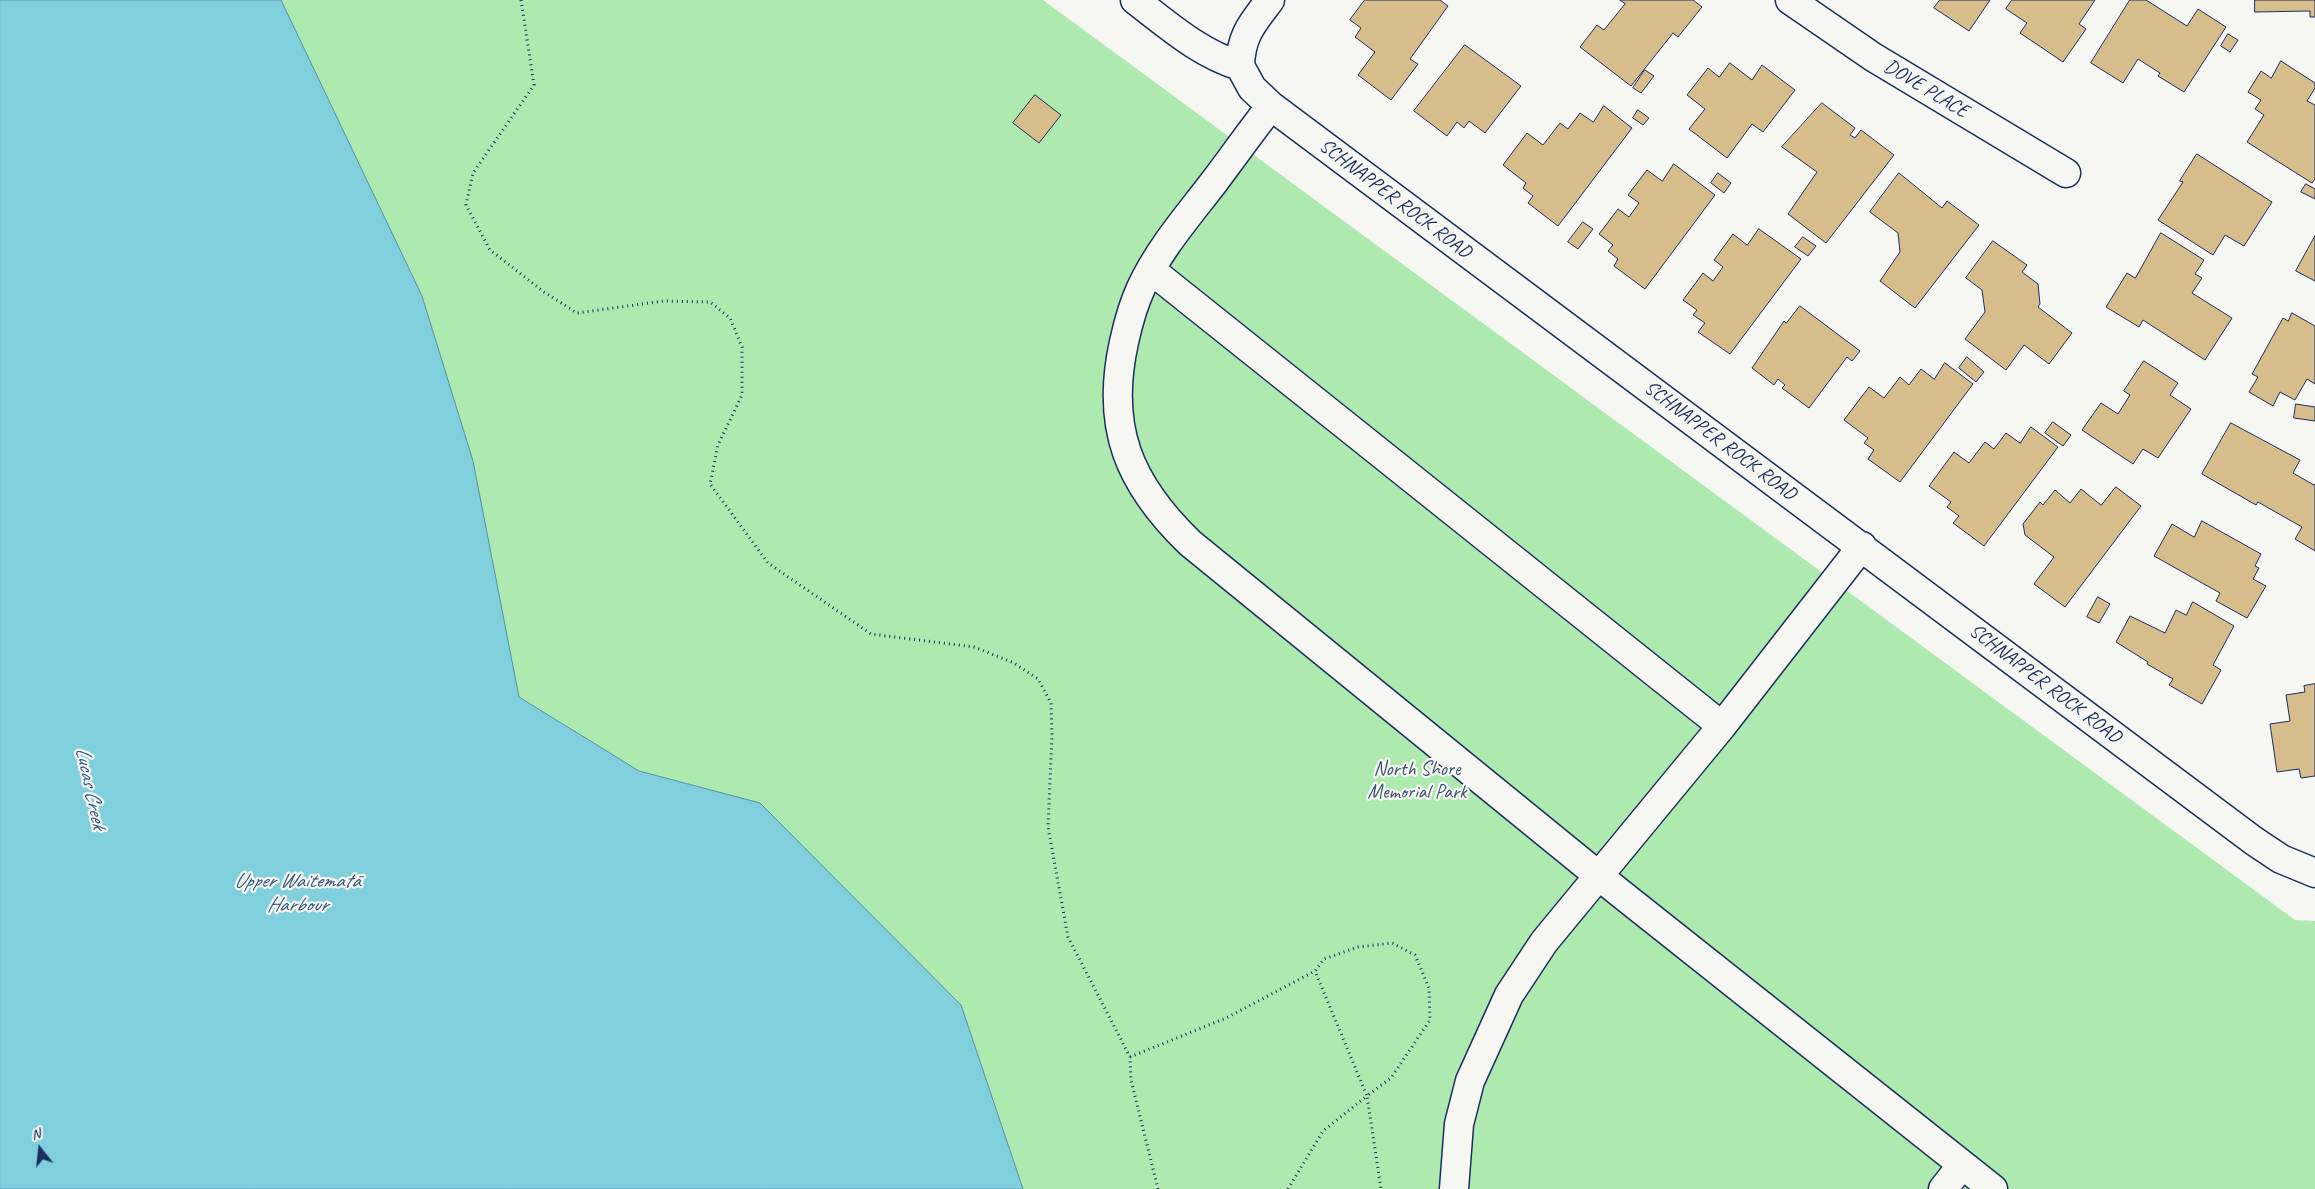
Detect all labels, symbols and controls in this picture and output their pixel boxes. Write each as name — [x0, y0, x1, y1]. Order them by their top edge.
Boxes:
street label: DOVE PLACE — [1880, 55, 1972, 123]
street label: SCHNAPPER ROCK ROAD — [1314, 134, 1476, 264]
street label: SCHNAPPER ROCK ROAD — [1639, 376, 1801, 506]
street label: SCHNAPPER ROCK ROAD — [1964, 619, 2126, 749]
water label: Lucas Creek — [69, 745, 111, 831]
park label: North Shore Memorial Park — [1368, 758, 1466, 805]
water label: Upper Waitematā Harbour — [234, 868, 360, 918]
north arrow — [15, 1124, 65, 1174]
text: N — [29, 1125, 42, 1143]

